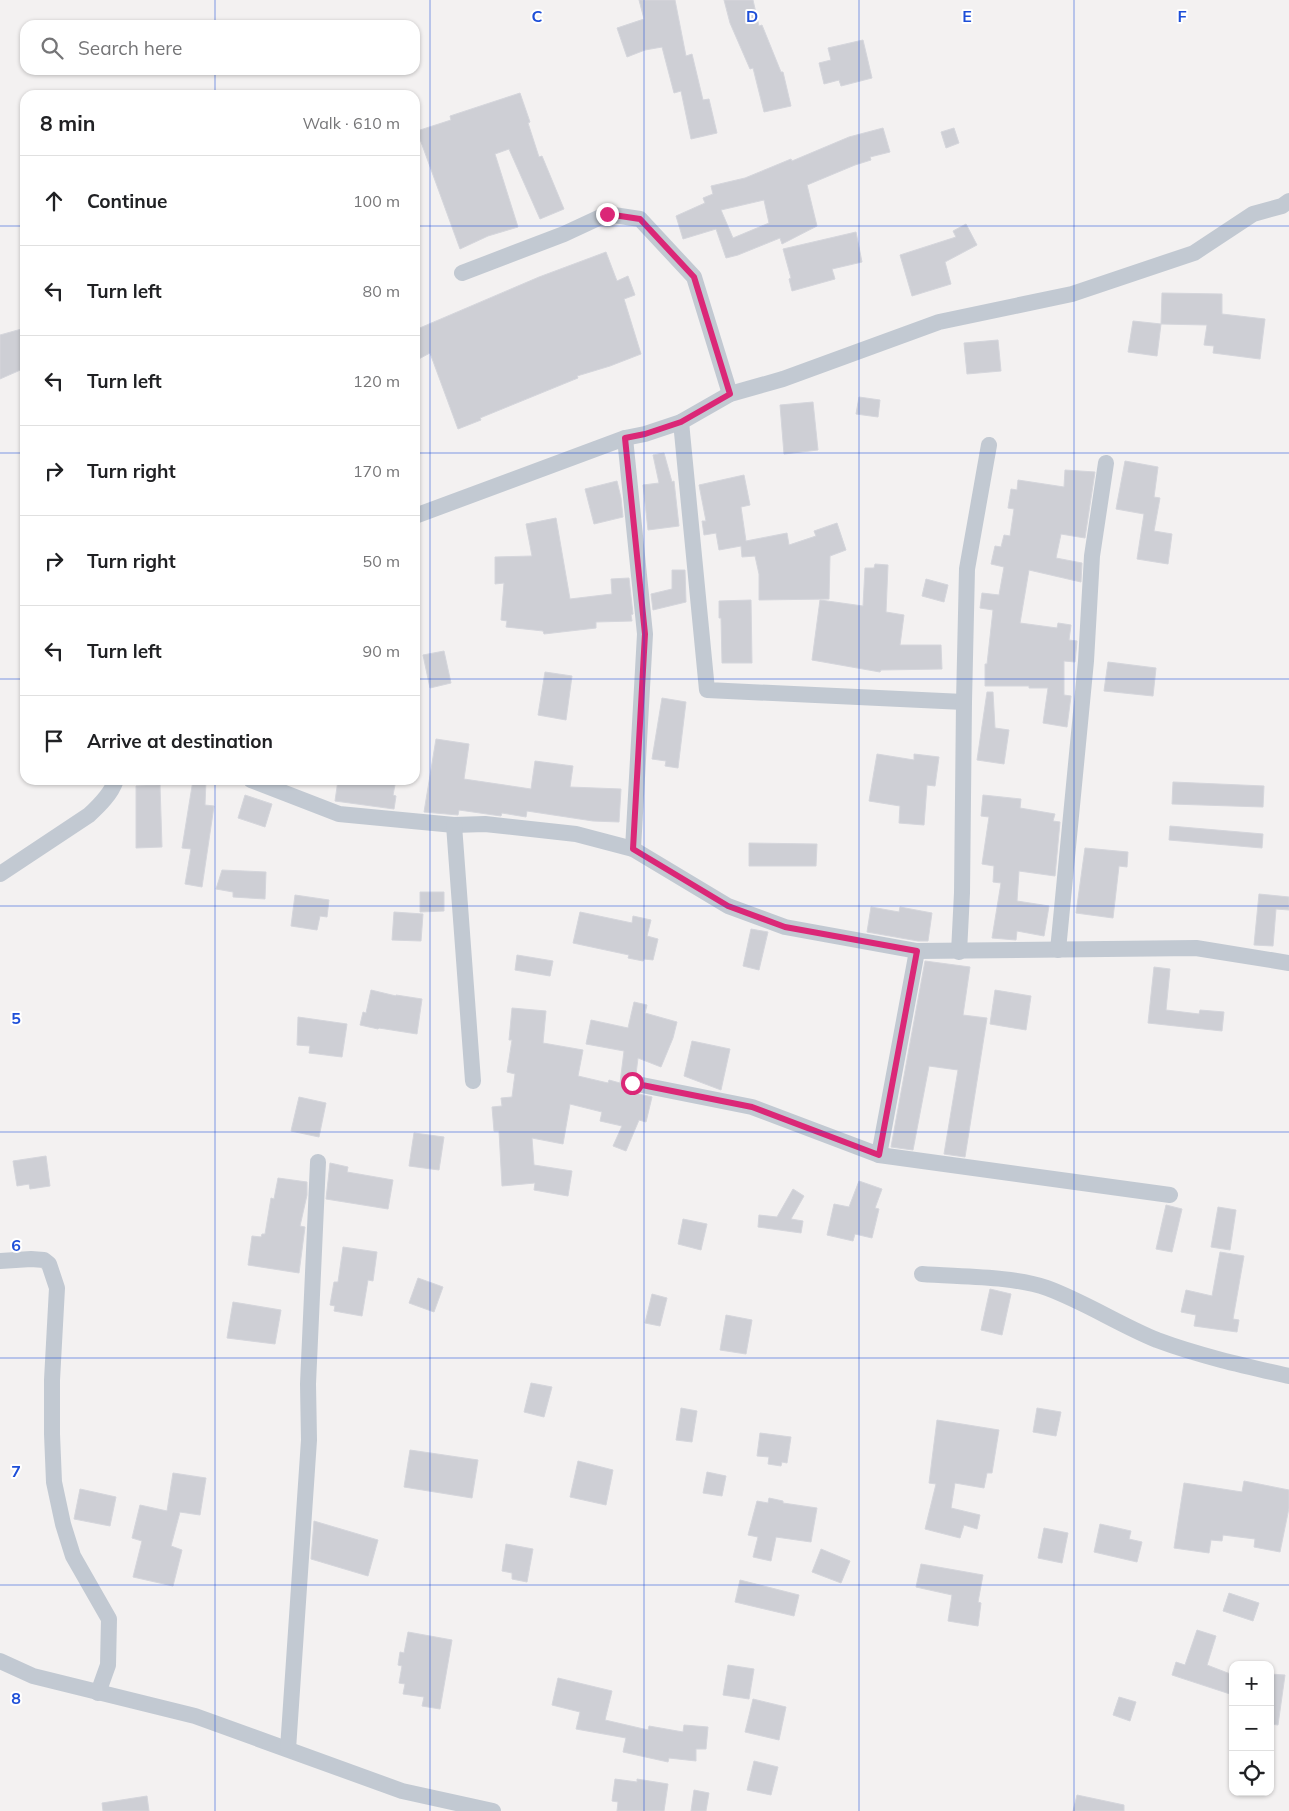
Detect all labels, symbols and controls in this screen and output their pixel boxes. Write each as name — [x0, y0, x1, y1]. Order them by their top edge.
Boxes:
text: C — [532, 6, 543, 26]
text: D — [746, 6, 758, 26]
text: E — [962, 6, 972, 26]
text: F — [1177, 6, 1187, 26]
search box — [20, 20, 420, 75]
icon: search — [38, 34, 66, 62]
text: Search here — [78, 36, 182, 60]
text: 8 min — [40, 110, 95, 136]
text: Walk · 610 m — [302, 113, 400, 133]
icon: ahead — [40, 187, 68, 215]
text: Continue — [87, 189, 167, 213]
text: 100 m — [353, 191, 400, 211]
route end — [596, 203, 619, 226]
icon: left — [40, 277, 68, 305]
text: Turn left — [87, 279, 162, 303]
text: 80 m — [363, 281, 400, 301]
icon: left — [40, 367, 68, 395]
text: Turn left — [87, 369, 162, 393]
text: 120 m — [353, 371, 400, 391]
icon: right — [40, 457, 68, 485]
text: Turn right — [87, 459, 176, 483]
text: 170 m — [353, 461, 400, 481]
icon: right — [40, 547, 68, 575]
text: Turn right — [87, 549, 176, 573]
text: 50 m — [363, 551, 400, 571]
icon: left — [40, 637, 68, 665]
text: Turn left — [87, 639, 162, 663]
text: 90 m — [363, 641, 400, 661]
icon: arrive — [40, 727, 68, 755]
text: Arrive at destination — [87, 729, 273, 753]
text: 5 — [11, 1008, 21, 1028]
route start — [621, 1072, 644, 1095]
text: 6 — [11, 1235, 21, 1255]
text: 7 — [11, 1461, 21, 1481]
map controls — [1229, 1661, 1274, 1796]
button: + — [1229, 1661, 1274, 1706]
text: 8 — [11, 1688, 21, 1708]
button: − — [1229, 1706, 1274, 1751]
button: locate — [1229, 1751, 1274, 1796]

